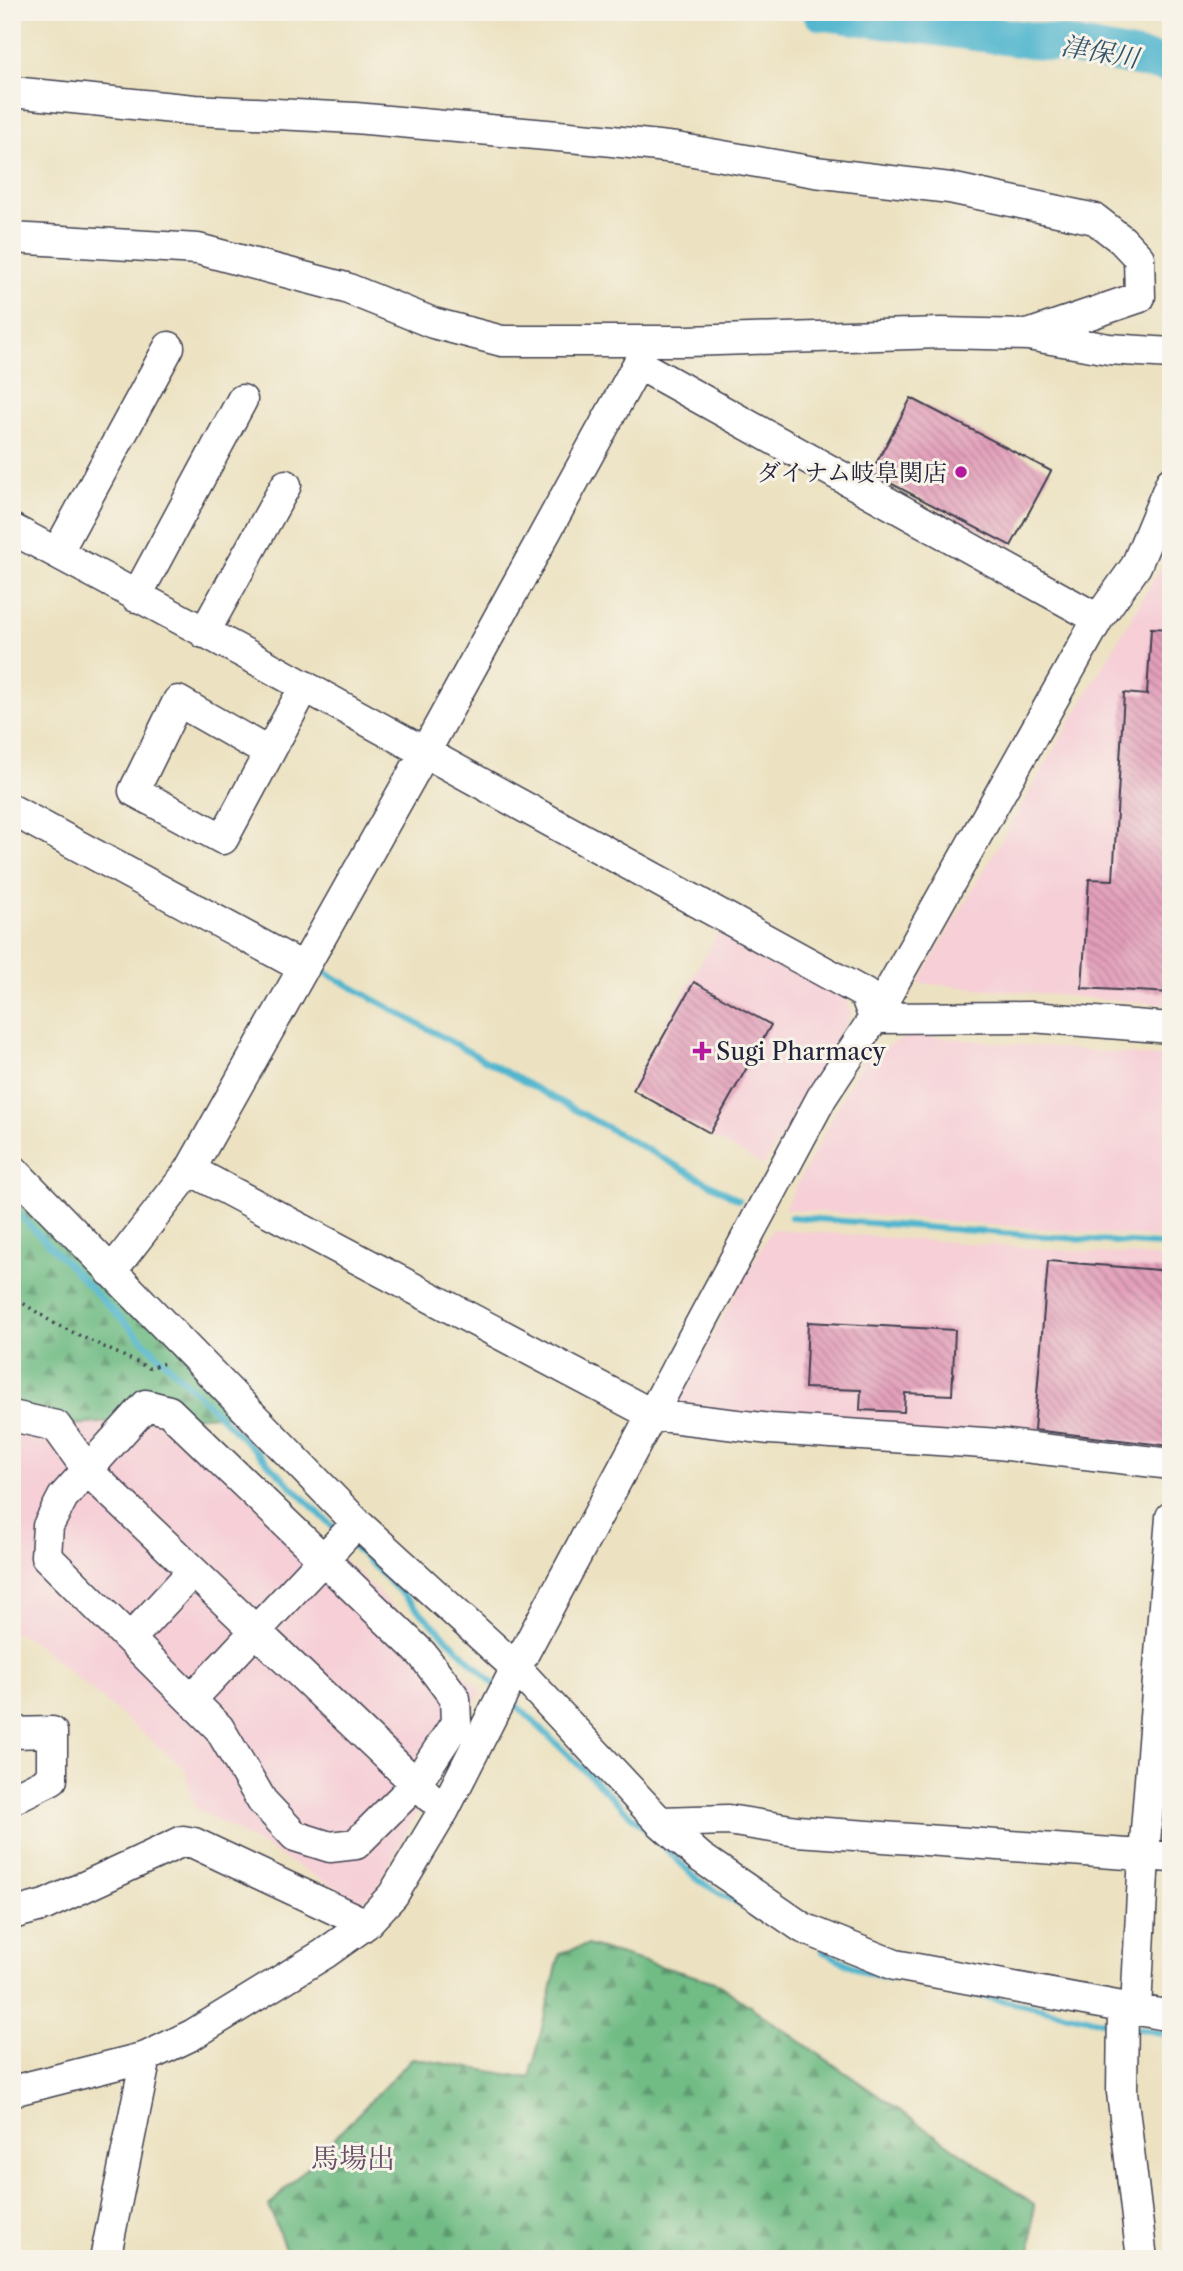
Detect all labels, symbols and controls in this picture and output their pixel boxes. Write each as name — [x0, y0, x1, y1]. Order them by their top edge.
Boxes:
water label: 津保川 — [1059, 29, 1144, 75]
place label: ダイナム岐阜関店 — [757, 458, 947, 487]
marker: ダイナム岐阜関店 — [953, 464, 969, 480]
place label: Sugi Pharmacy — [716, 1037, 886, 1066]
marker: Sugi Pharmacy — [694, 1043, 710, 1059]
district label: 馬場出 — [311, 2141, 395, 2175]

